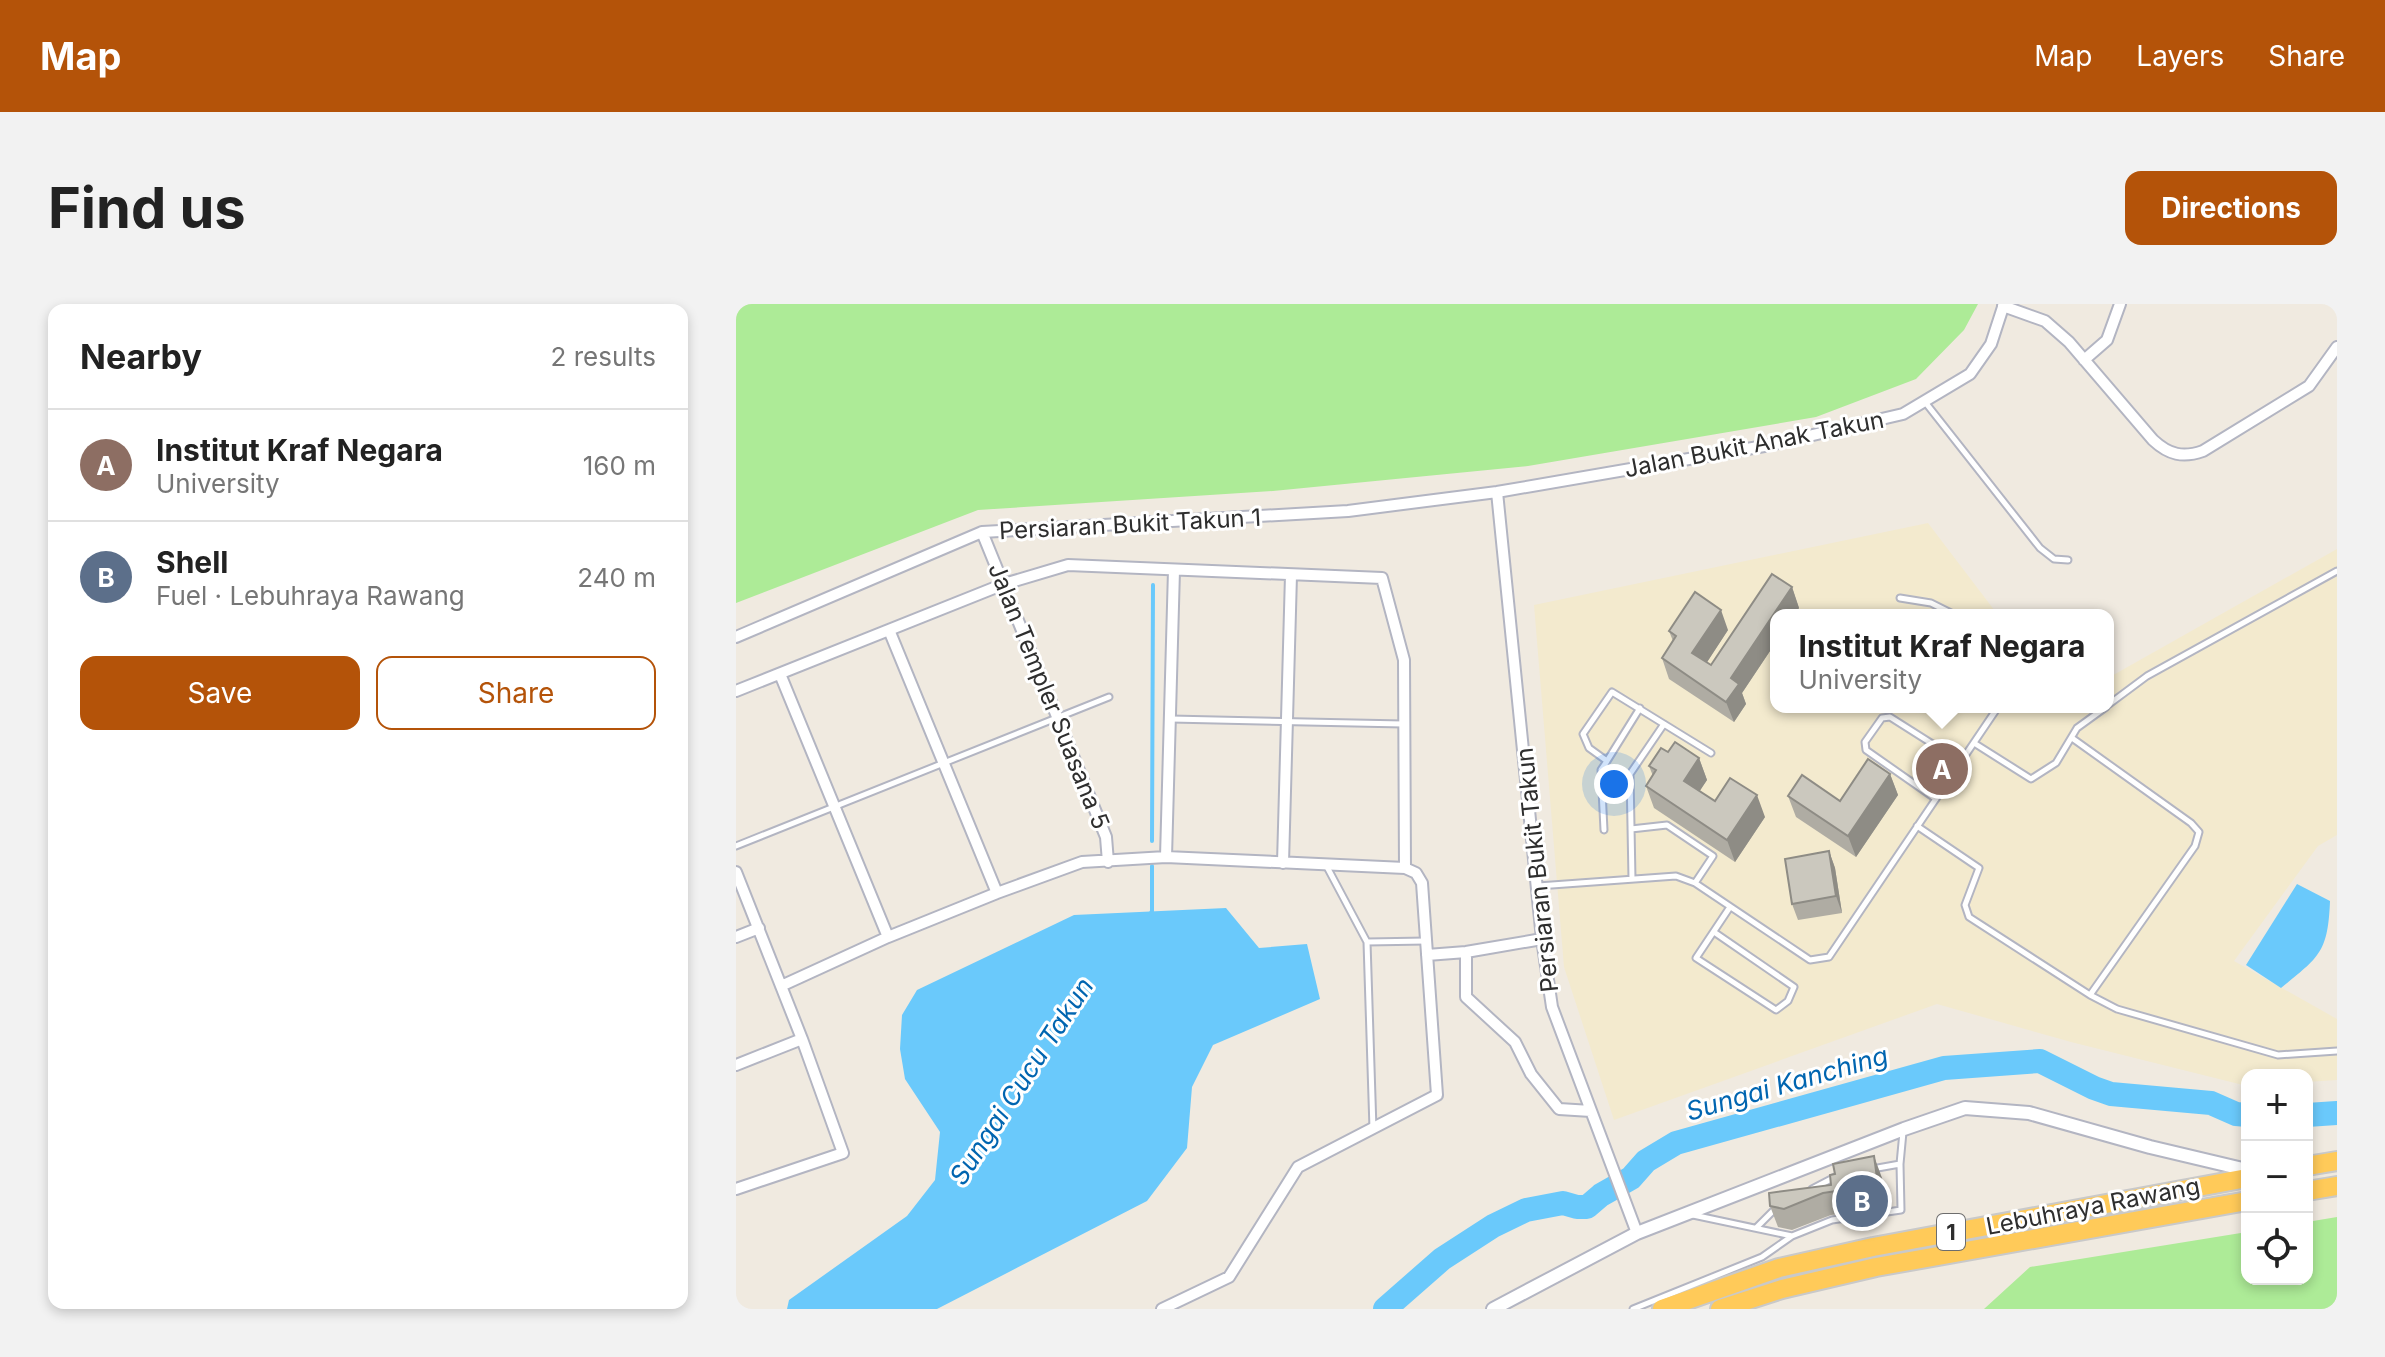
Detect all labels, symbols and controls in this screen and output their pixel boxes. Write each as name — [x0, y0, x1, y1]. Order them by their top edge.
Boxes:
text: Map — [40, 33, 121, 79]
text: Map — [2034, 39, 2092, 73]
text: Layers — [2136, 39, 2224, 73]
text: Share — [2268, 39, 2345, 73]
button: Directions — [2125, 171, 2337, 245]
text: Find us — [48, 174, 246, 242]
text: Nearby — [80, 336, 202, 377]
text: 2 results — [551, 341, 656, 372]
street label: Jalan Bukit Anak Takun — [1622, 405, 1886, 483]
text: Institut Kraf Negara — [156, 432, 443, 468]
text: A — [96, 450, 116, 481]
text: 160 m — [583, 450, 656, 481]
text: University — [156, 468, 280, 499]
street label: Persiaran Bukit Takun 1 — [998, 503, 1262, 545]
text: Shell — [156, 544, 228, 580]
street label: Jalan Templer Suasana 5 — [982, 559, 1116, 833]
text: B — [97, 562, 115, 593]
text: 240 m — [577, 562, 656, 593]
text: Fuel · Lebuhraya Rawang — [156, 580, 465, 611]
popup — [1770, 609, 2114, 713]
text: Institut Kraf Negara — [1799, 628, 2085, 664]
button: Save — [80, 656, 360, 730]
button: Share — [376, 656, 656, 730]
text: University — [1799, 664, 1922, 695]
pin: A — [1916, 739, 1968, 799]
street label: Persiaran Bukit Takun — [1510, 746, 1564, 994]
your location — [1594, 764, 1634, 804]
water label: Sungai Cucu Takun — [942, 972, 1100, 1190]
water label: Sungai Kanching — [1682, 1039, 1892, 1127]
map controls — [2241, 1069, 2313, 1285]
button: + — [2241, 1069, 2313, 1141]
button: − — [2241, 1141, 2313, 1213]
pin: B — [1836, 1171, 1888, 1231]
street label: Lebuhraya Rawang — [1984, 1171, 2202, 1241]
button: locate — [2241, 1213, 2313, 1285]
road number: 1 — [1937, 1214, 1965, 1250]

